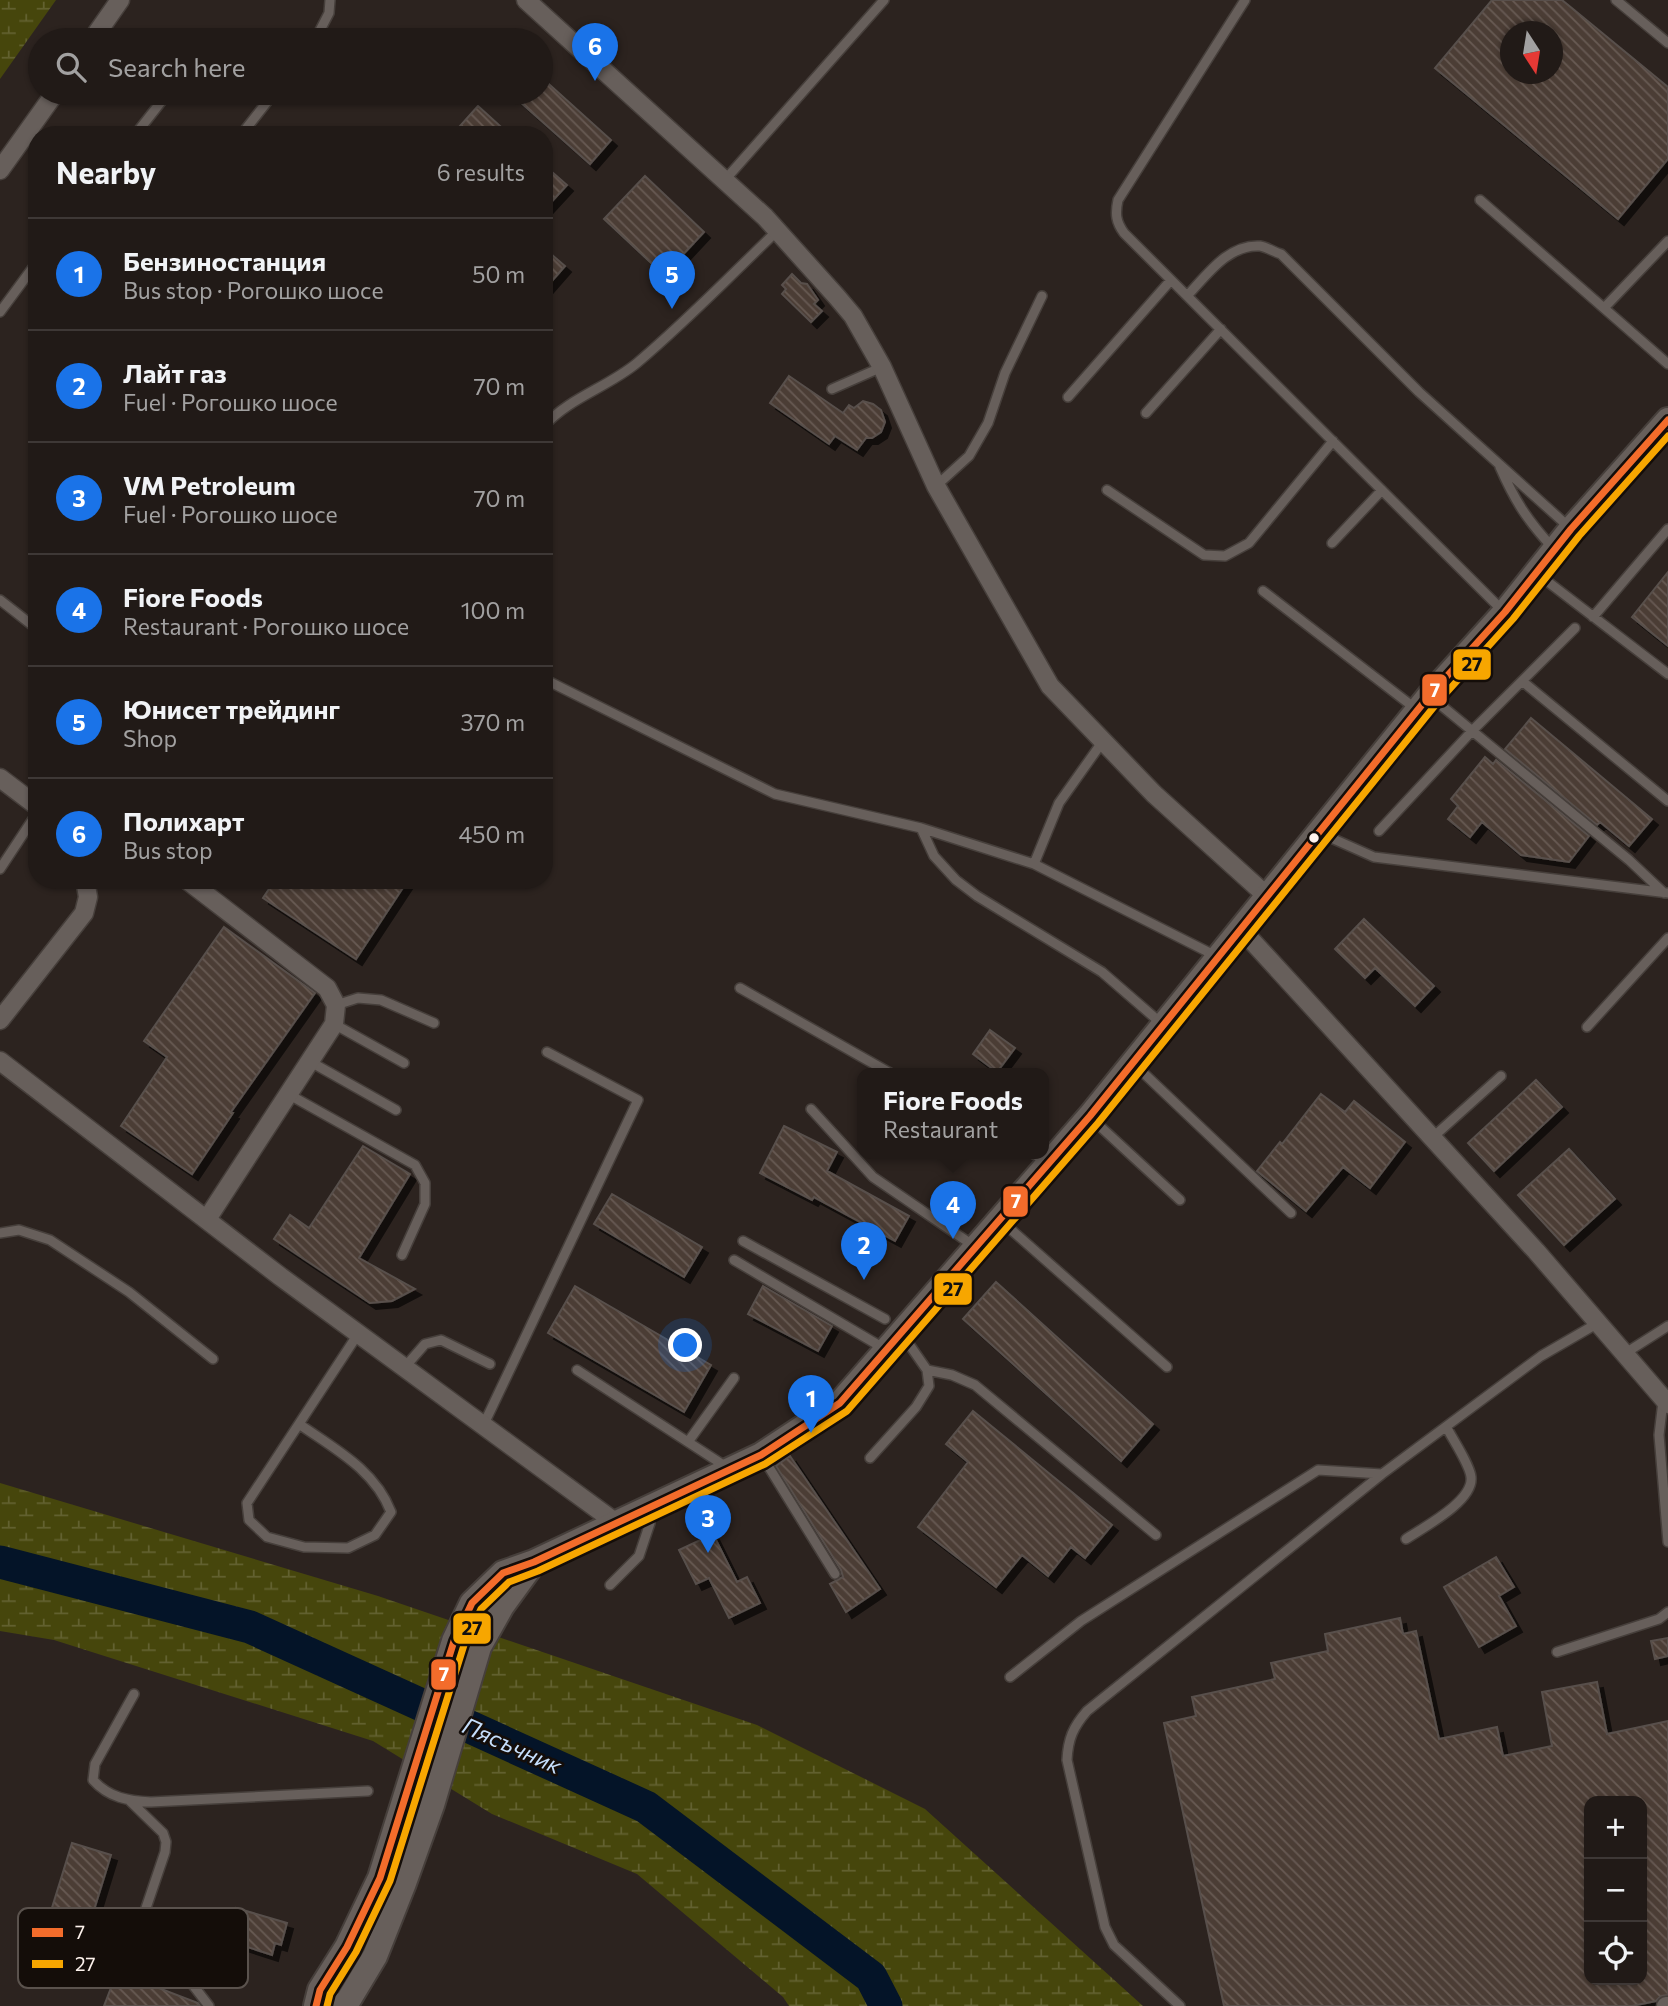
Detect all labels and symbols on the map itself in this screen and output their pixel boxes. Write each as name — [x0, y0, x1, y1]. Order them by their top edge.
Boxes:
north arrow — [1500, 21, 1563, 84]
pin: 6 — [572, 23, 618, 81]
pin: 5 — [649, 251, 695, 309]
line badge: 27 — [1452, 648, 1492, 681]
text: 27 — [1461, 652, 1483, 675]
line badge: 7 — [1421, 673, 1448, 707]
text: 7 — [1430, 678, 1440, 701]
unlabelled marker — [1307, 831, 1321, 845]
pin: 4 — [930, 1181, 976, 1239]
line badge: 7 — [1002, 1185, 1029, 1218]
text: 7 — [1011, 1189, 1021, 1212]
pin: 2 — [841, 1222, 887, 1280]
line badge: 27 — [933, 1272, 973, 1306]
text: 27 — [942, 1277, 964, 1300]
your location — [668, 1328, 702, 1362]
pin: 1 — [788, 1375, 834, 1433]
pin: 3 — [685, 1495, 731, 1553]
line badge: 27 — [452, 1612, 492, 1645]
text: 27 — [461, 1616, 483, 1639]
line badge: 7 — [430, 1658, 457, 1691]
text: 7 — [439, 1662, 449, 1685]
water label: Пясъчник — [458, 1711, 567, 1780]
legend — [18, 1908, 248, 1988]
text: 7 — [75, 1920, 85, 1943]
text: 27 — [75, 1952, 96, 1975]

